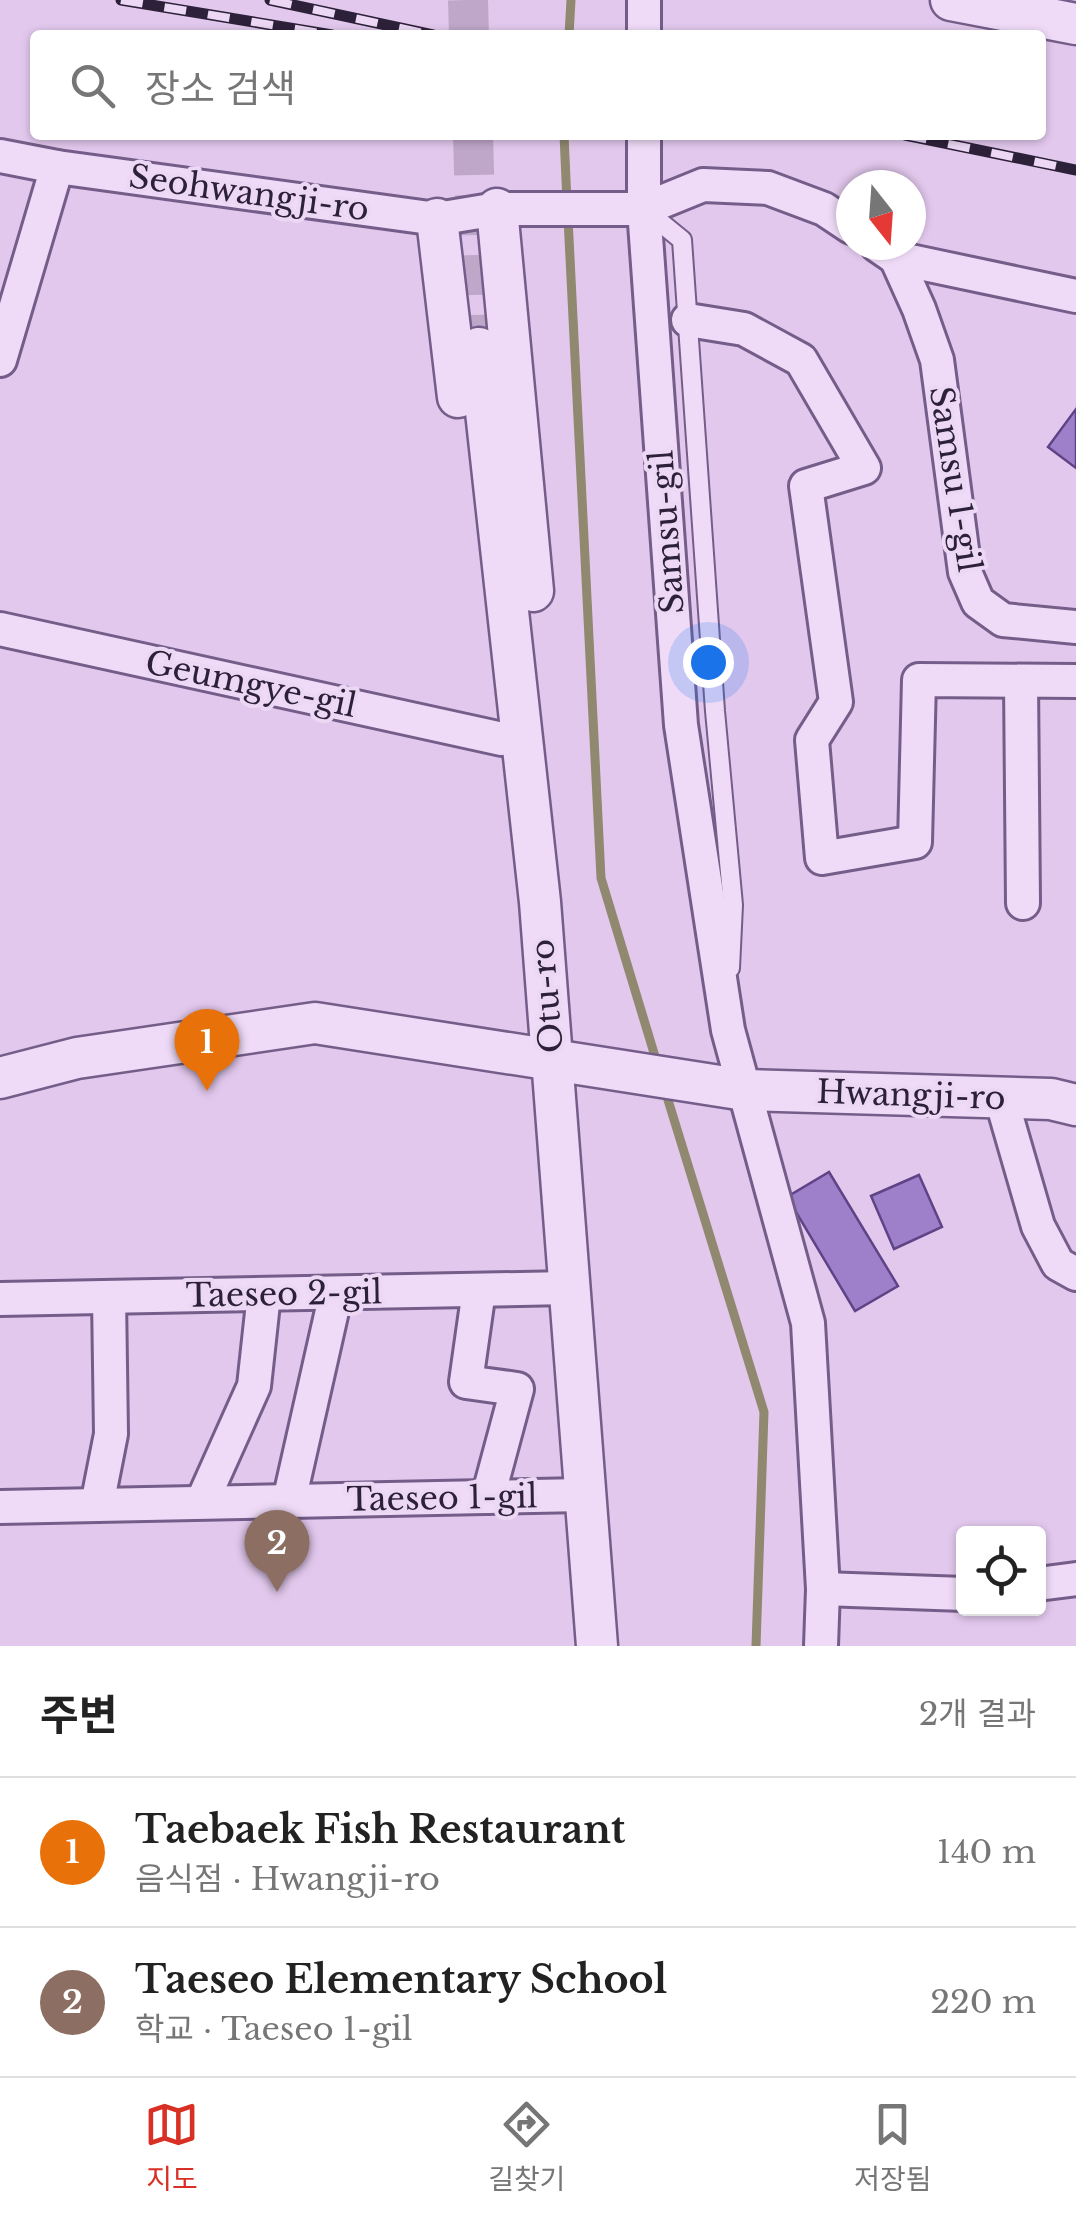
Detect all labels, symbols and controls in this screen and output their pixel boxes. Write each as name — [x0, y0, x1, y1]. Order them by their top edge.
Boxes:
search box — [30, 30, 1046, 140]
icon: search — [65, 58, 120, 113]
text: 장소 검색 — [145, 65, 296, 112]
street label: Seohwangji-ro — [127, 156, 371, 230]
north arrow — [836, 170, 926, 260]
street label: Samsu 1-gil — [921, 383, 989, 575]
street label: Samsu-gil — [641, 449, 693, 615]
your location — [683, 637, 734, 688]
street label: Geumgye-gil — [142, 642, 360, 726]
street label: Otu-ro — [522, 937, 572, 1055]
pin: 1 — [174, 1008, 240, 1091]
street label: Hwangji-ro — [816, 1072, 1006, 1118]
street label: Taeseo 2-gil — [185, 1272, 383, 1316]
street label: Taeseo 1-gil — [346, 1476, 538, 1520]
pin: 2 — [244, 1510, 310, 1592]
map controls — [956, 1526, 1046, 1616]
button: locate — [956, 1526, 1046, 1616]
text: 주변 — [40, 1689, 117, 1741]
text: 2개 결과 — [919, 1694, 1036, 1734]
text: Taebaek Fish Restaurant — [135, 1806, 625, 1853]
text: 1 — [66, 1832, 79, 1872]
text: 140 m — [937, 1832, 1036, 1872]
text: 음식점 · Hwangji-ro — [135, 1859, 440, 1899]
text: Taeseo Elementary School — [135, 1956, 667, 2003]
text: 2 — [62, 1982, 83, 2022]
text: 220 m — [930, 1982, 1036, 2022]
text: 학교 · Taeseo 1-gil — [135, 2009, 412, 2049]
tab: 지도 — [144, 2097, 199, 2197]
tab: 길찾기 — [488, 2097, 566, 2197]
tab: 저장됨 — [854, 2097, 932, 2197]

